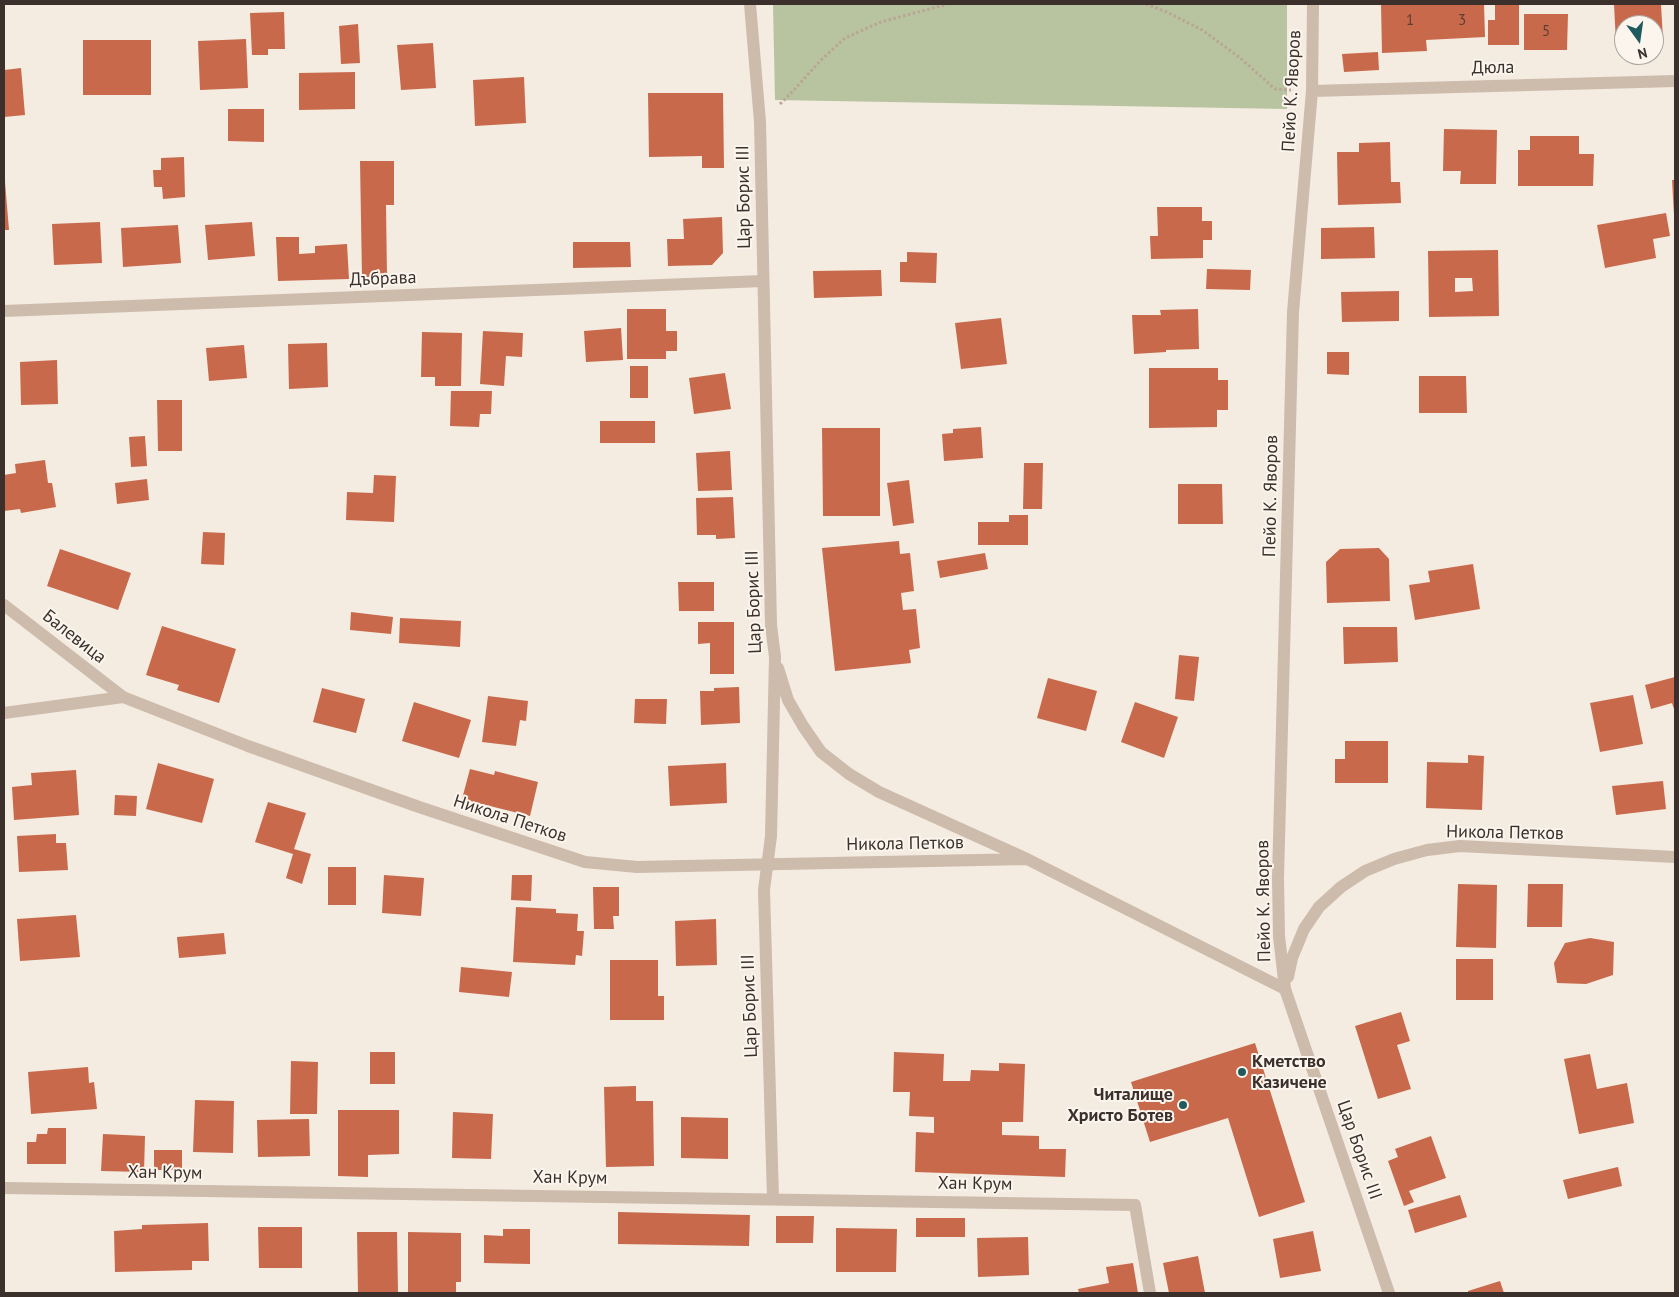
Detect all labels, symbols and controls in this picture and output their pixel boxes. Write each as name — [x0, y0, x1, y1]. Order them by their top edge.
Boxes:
house number: 1 — [1406, 12, 1414, 30]
house number: 3 — [1458, 12, 1466, 30]
north arrow — [1614, 15, 1664, 65]
house number: 5 — [1542, 23, 1550, 41]
street label: Пейо К. Яворов — [1278, 29, 1306, 153]
text: N — [1636, 44, 1649, 63]
street label: Дюла — [1471, 57, 1515, 79]
street label: Цар Борис III — [732, 145, 756, 249]
street label: Дъбрава — [349, 267, 417, 291]
street label: Пейо К. Яворов — [1259, 435, 1283, 557]
street label: Цар Борис III — [741, 550, 767, 654]
street label: Балевица — [38, 606, 110, 668]
street label: Никола Петков — [451, 791, 569, 847]
street label: Никола Петков — [1446, 821, 1564, 845]
street label: Никола Петков — [846, 832, 964, 856]
street label: Пейо К. Яворов — [1252, 840, 1276, 962]
street label: Цар Борис III — [737, 954, 763, 1058]
place label: Кметство Казичене — [1252, 1051, 1327, 1094]
marker: Кметство Казичене — [1236, 1066, 1248, 1078]
place label: Читалище Христо Ботев — [1067, 1084, 1173, 1126]
street label: Цар Борис III — [1332, 1098, 1386, 1202]
marker: Читалище Христо Ботев — [1177, 1099, 1189, 1111]
street label: Хан Крум — [127, 1162, 203, 1184]
street label: Хан Крум — [532, 1167, 608, 1189]
street label: Хан Крум — [937, 1173, 1013, 1195]

